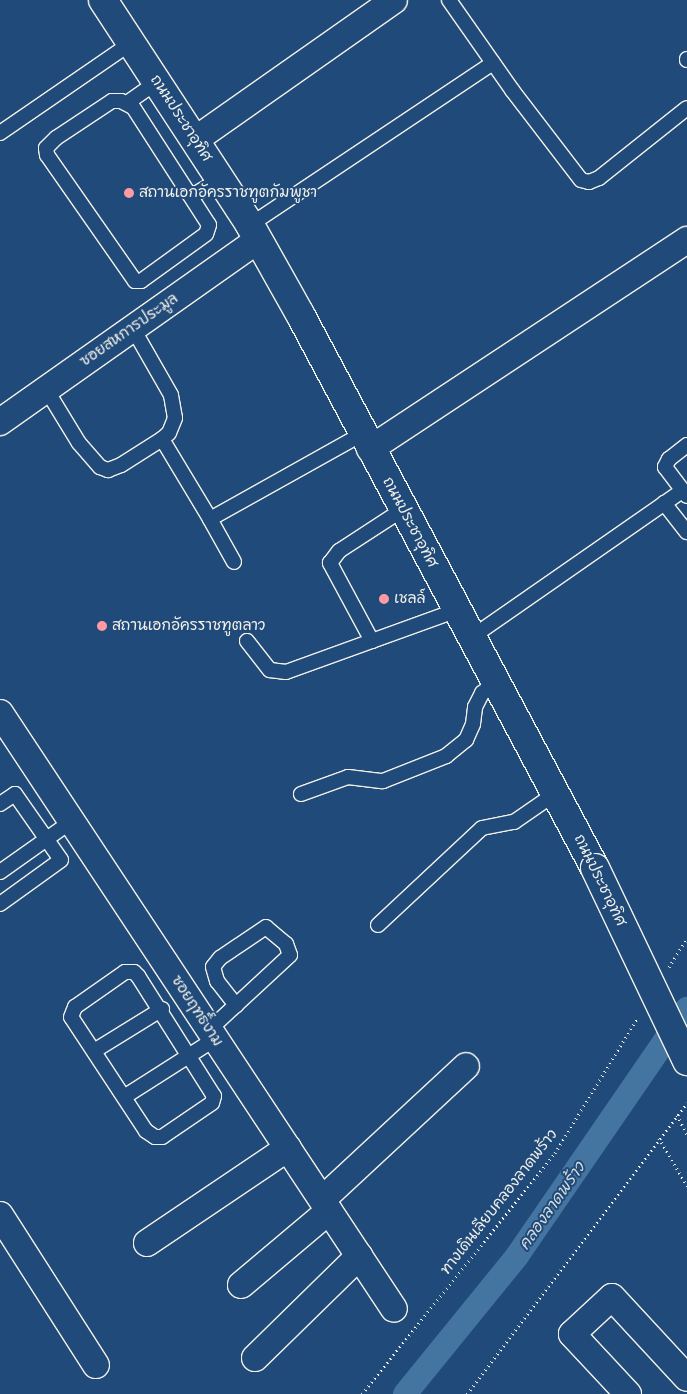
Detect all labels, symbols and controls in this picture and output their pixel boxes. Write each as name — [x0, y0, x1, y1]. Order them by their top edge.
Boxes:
street label: ถนนประชาอุทิศ — [146, 72, 216, 164]
place label: สถานเอกอัครราชทูตกัมพูชา — [139, 184, 317, 202]
marker: สถานเอกอัครราชทูตกัมพูชา — [123, 187, 135, 199]
street label: ซอยสหการประมูล — [76, 289, 182, 371]
street label: ถนนประชาอุทิศ — [379, 474, 441, 570]
place label: เชลล์ — [394, 590, 426, 608]
marker: เชลล์ — [378, 593, 390, 605]
place label: สถานเอกอัครราชทูตลาว — [112, 617, 265, 635]
marker: สถานเอกอัครราชทูตลาว — [96, 620, 108, 632]
street label: ถนนประชาอุทิศ — [570, 831, 630, 929]
street label: ซอยฤทธิ์งาม — [167, 972, 227, 1050]
street label: ทางเดินเลียบคลองลาดพร้าว — [437, 1126, 561, 1278]
water label: คลองลาดพร้าว — [515, 1159, 589, 1253]

